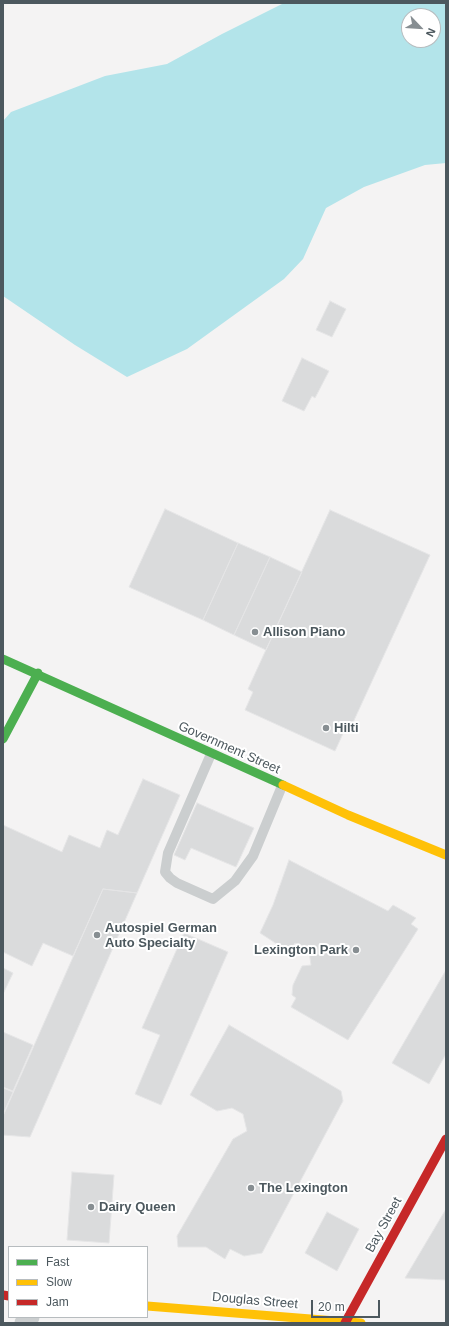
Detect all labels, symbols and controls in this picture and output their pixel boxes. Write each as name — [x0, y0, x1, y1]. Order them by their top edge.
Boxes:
north arrow — [401, 8, 441, 48]
text: N — [424, 27, 438, 39]
place label: Allison Piano — [263, 624, 345, 640]
marker: Allison Piano — [250, 627, 260, 637]
street label: Government Street — [176, 719, 282, 777]
place label: Hilti — [334, 720, 359, 736]
marker: Hilti — [321, 723, 331, 733]
place label: Autospiel German Auto Specialty — [105, 920, 217, 951]
marker: Autospiel German Auto Specialty — [92, 930, 102, 940]
place label: Lexington Park — [254, 942, 348, 958]
marker: Lexington Park — [351, 945, 361, 955]
place label: The Lexington — [259, 1180, 348, 1196]
marker: The Lexington — [246, 1183, 256, 1193]
street label: Bay Street — [362, 1195, 406, 1255]
place label: Dairy Queen — [99, 1199, 176, 1215]
marker: Dairy Queen — [86, 1202, 96, 1212]
legend — [8, 1246, 148, 1318]
text: Fast — [46, 1255, 69, 1269]
text: Slow — [46, 1275, 72, 1289]
street label: Douglas Street — [211, 1289, 299, 1313]
scale bar — [313, 1292, 382, 1318]
text: Jam — [46, 1295, 69, 1309]
text: 20 m — [318, 1300, 345, 1314]

